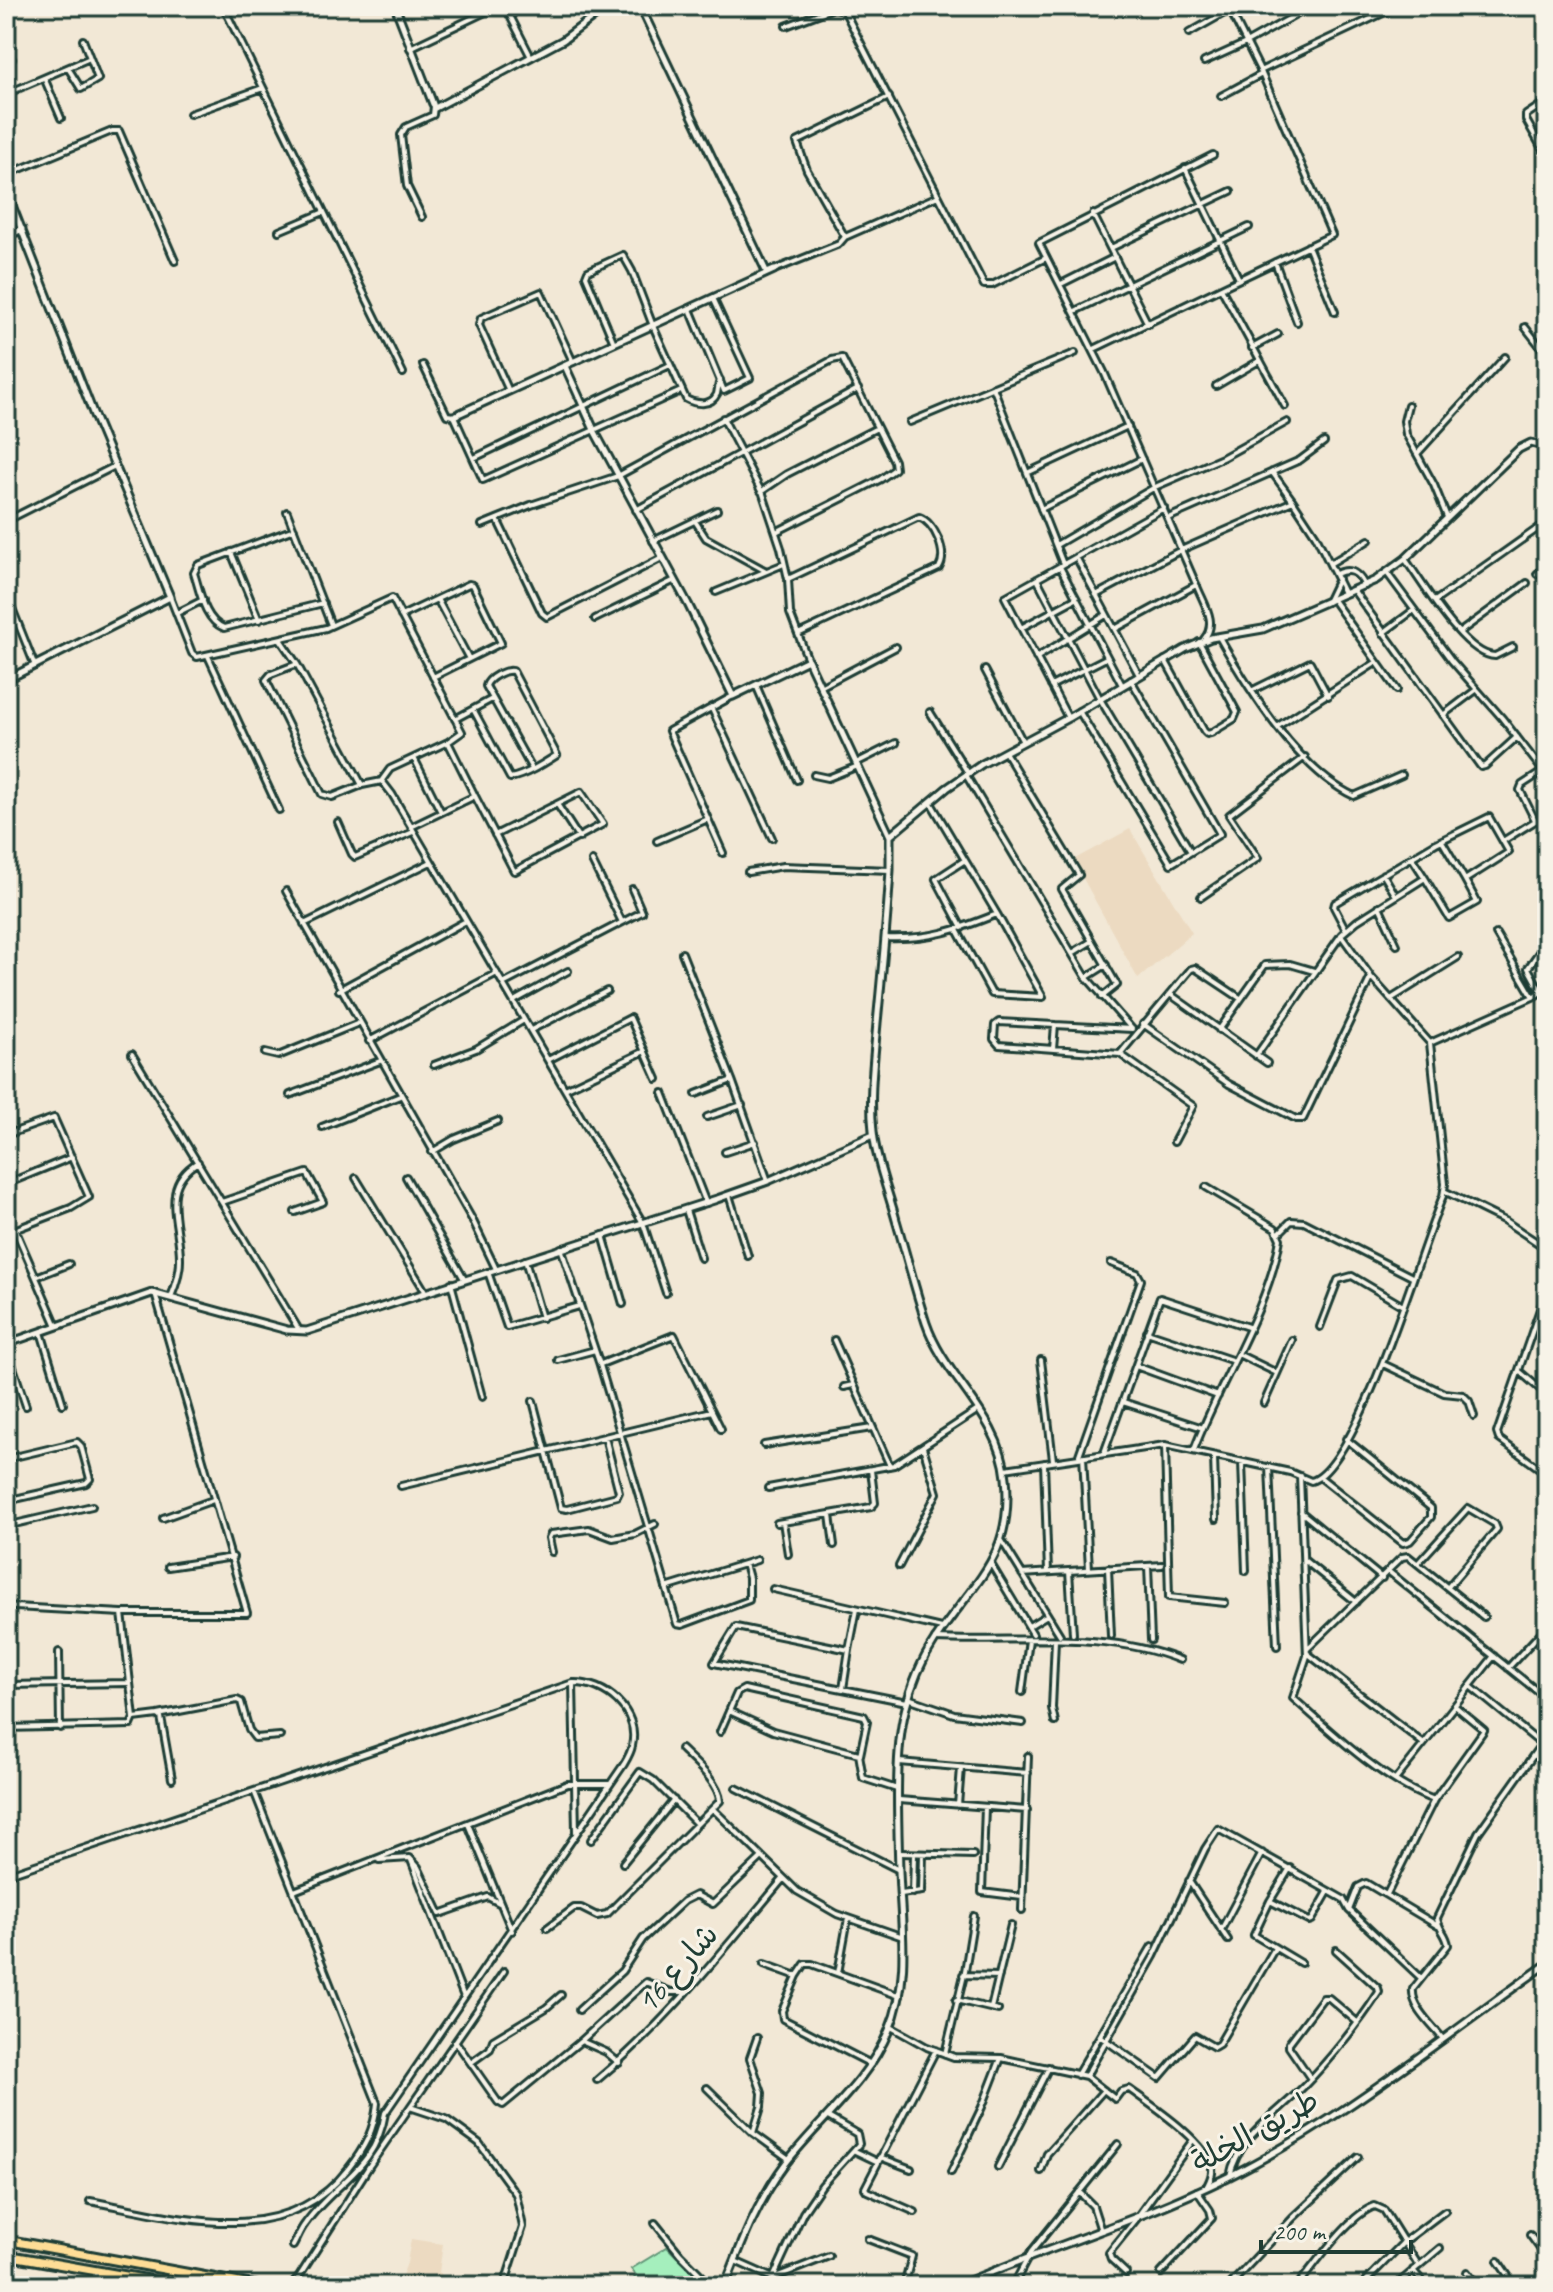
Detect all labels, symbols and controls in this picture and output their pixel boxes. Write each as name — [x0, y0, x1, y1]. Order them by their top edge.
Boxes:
street label: شارع 16 — [627, 1915, 729, 2023]
street label: طريق الخلة — [1184, 2079, 1326, 2183]
scale bar — [1261, 2204, 1411, 2254]
text: 200 m — [1273, 2217, 1327, 2247]

